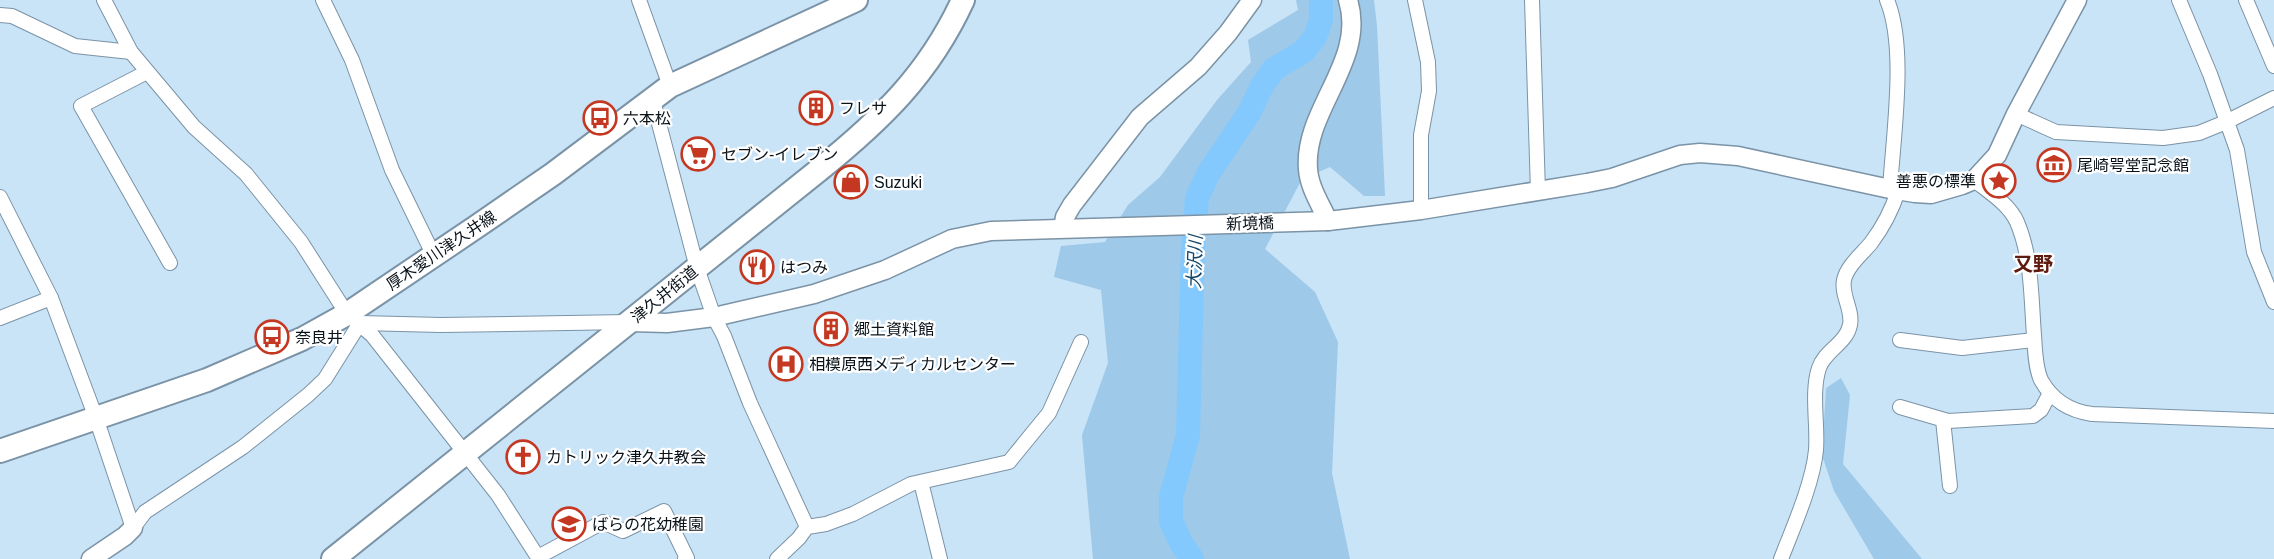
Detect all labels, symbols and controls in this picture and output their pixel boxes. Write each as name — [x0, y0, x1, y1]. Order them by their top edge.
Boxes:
building icon: フレサ — [798, 90, 834, 126]
bus stop icon: 六本松 — [582, 100, 618, 136]
place label: フレサ — [839, 100, 887, 117]
place label: 六本松 — [623, 110, 671, 127]
supermarket icon: セブン-イレブン — [680, 136, 716, 172]
place label: セブン-イレブン — [721, 146, 838, 163]
museum icon: 尾崎咢堂記念館 — [2036, 147, 2072, 183]
place label: 尾崎咢堂記念館 — [2077, 157, 2189, 174]
place icon: 善悪の標準 — [1981, 163, 2017, 199]
shop icon: Suzuki — [833, 164, 869, 200]
place label: 善悪の標準 — [1896, 173, 1976, 190]
place label: Suzuki — [874, 174, 922, 191]
street label: 厚木愛川津久井線 — [383, 208, 499, 293]
street label: 新境橋 — [1226, 214, 1274, 233]
water label: 大沢川 — [1184, 233, 1206, 289]
restaurant icon: はつみ — [739, 249, 775, 285]
district label: 又野 — [2013, 253, 2053, 275]
place label: はつみ — [780, 259, 828, 276]
street label: 津久井街道 — [628, 263, 701, 326]
building icon: 郷土資料館 — [813, 311, 849, 347]
bus stop icon: 奈良井 — [254, 319, 290, 355]
place label: 郷土資料館 — [854, 321, 934, 338]
place label: 奈良井 — [295, 329, 343, 346]
hospital icon: 相模原西メディカルセンター — [768, 346, 804, 382]
place label: 相模原西メディカルセンター — [809, 356, 1016, 373]
church icon: カトリック津久井教会 — [505, 439, 541, 475]
place label: カトリック津久井教会 — [546, 449, 706, 466]
school or university icon: ばらの花幼稚園 — [551, 506, 587, 542]
place label: ばらの花幼稚園 — [592, 516, 704, 533]

